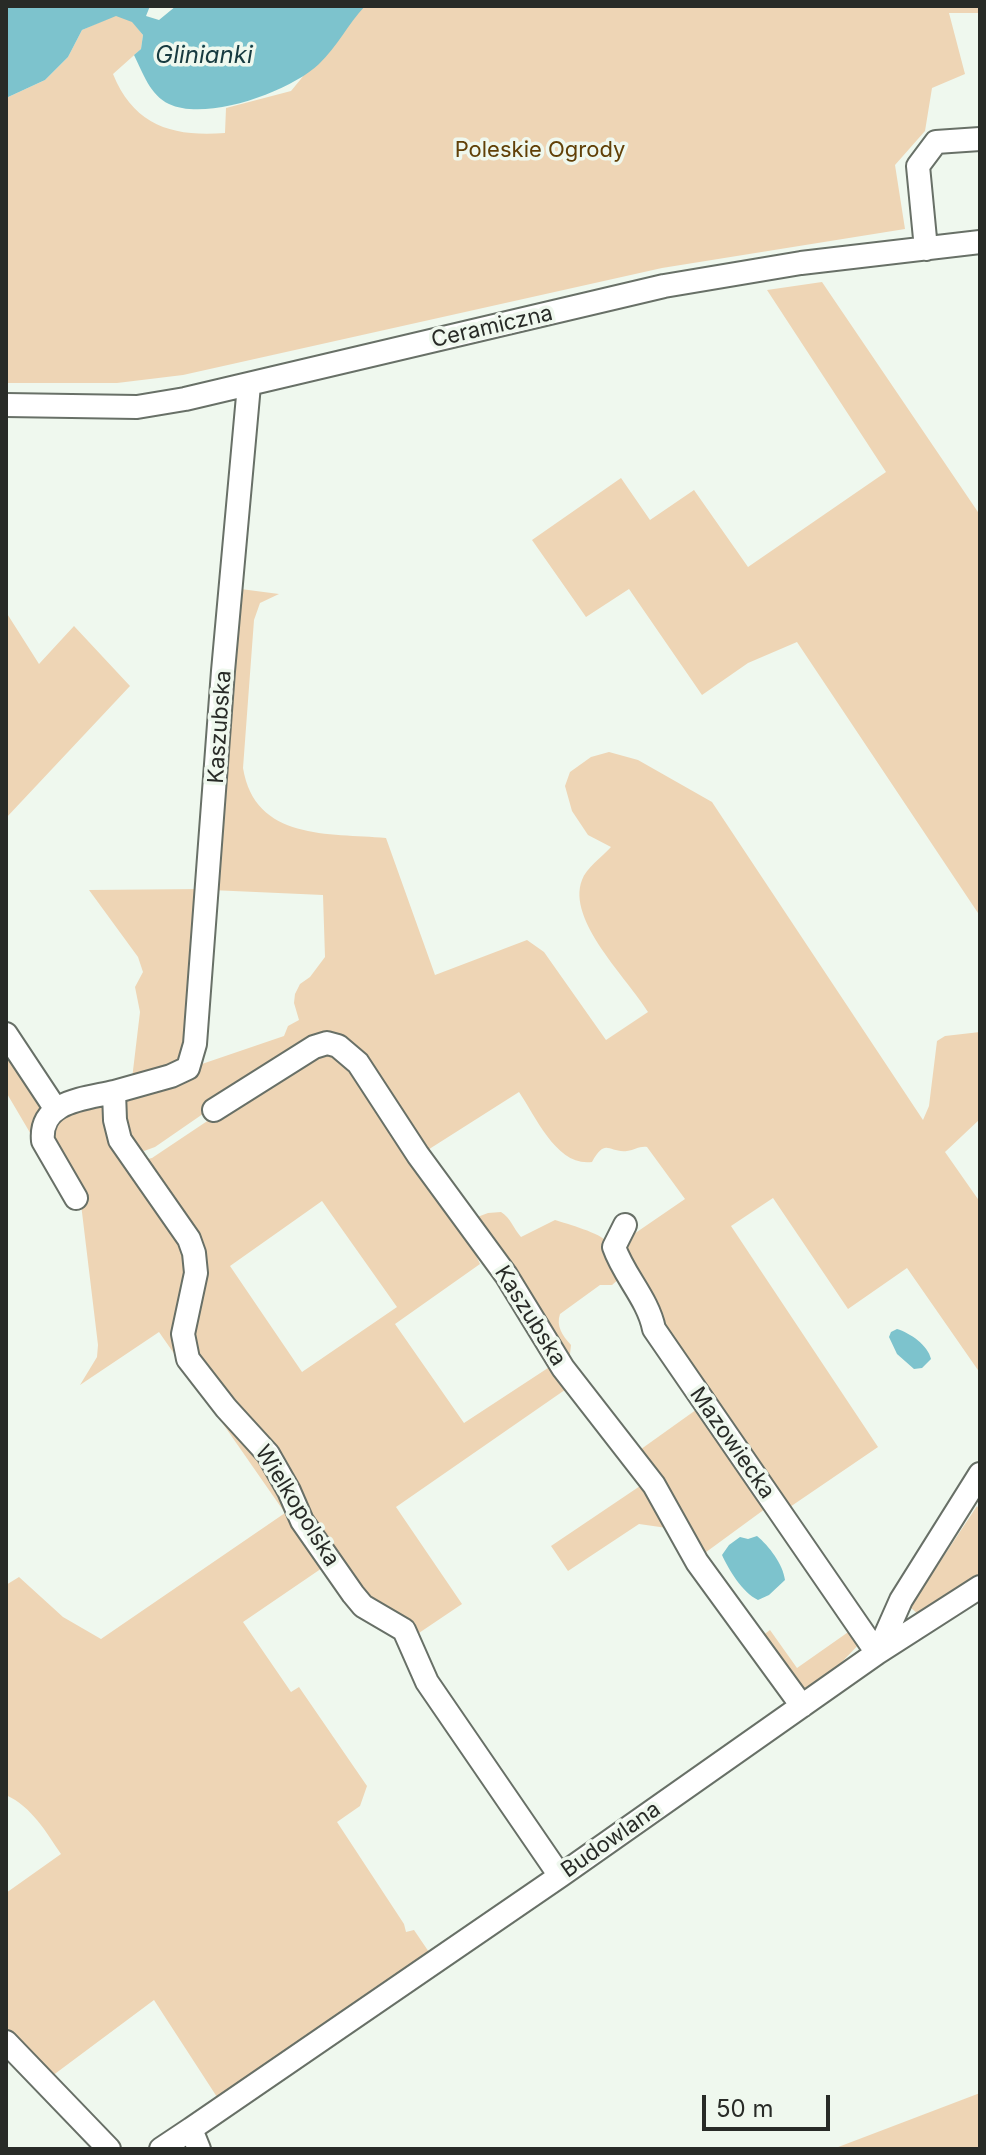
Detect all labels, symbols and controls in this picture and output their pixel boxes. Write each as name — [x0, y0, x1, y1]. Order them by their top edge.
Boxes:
water label: Glinianki — [155, 42, 253, 70]
park label: Poleskie Ogrody — [455, 137, 625, 163]
street label: Ceramiczna — [429, 300, 555, 354]
street label: Kaszubska — [203, 670, 237, 784]
street label: Kaszubska — [489, 1261, 571, 1371]
street label: Mazowiecka — [684, 1382, 780, 1504]
street label: Wielkopolska — [249, 1441, 345, 1571]
street label: Budowlana — [556, 1796, 666, 1884]
scale bar — [706, 2079, 834, 2129]
text: 50 m — [716, 2094, 774, 2123]

